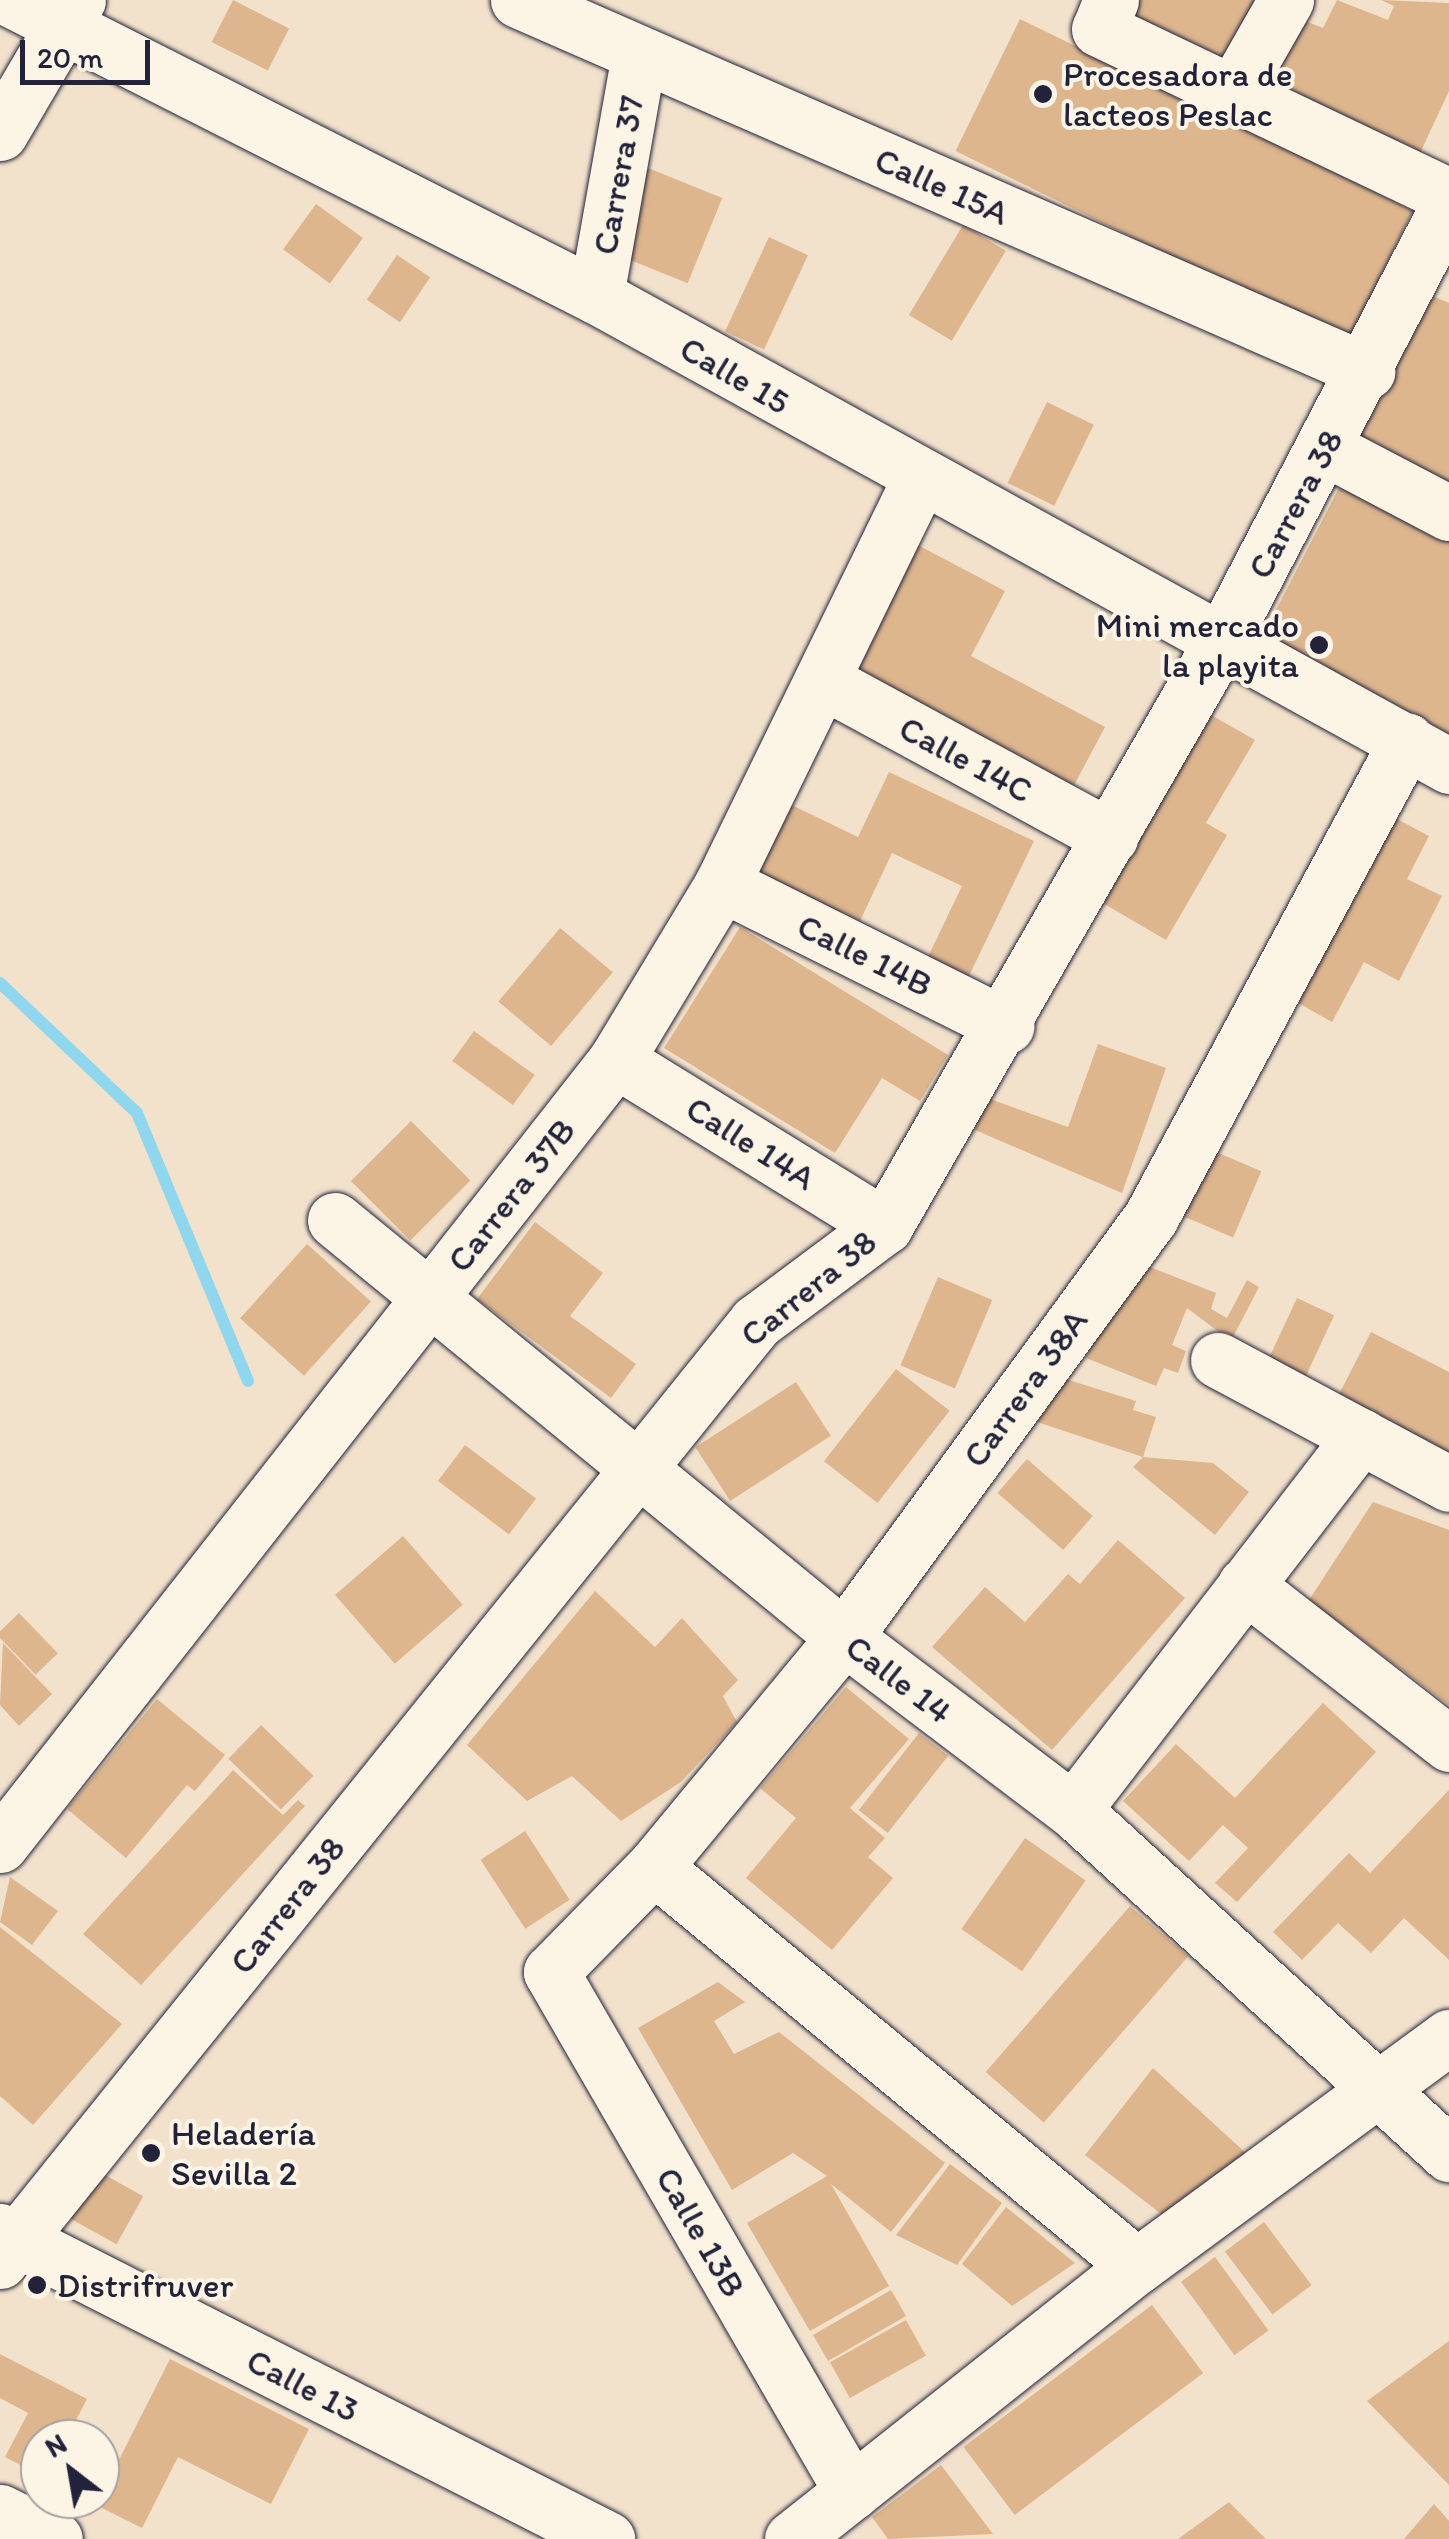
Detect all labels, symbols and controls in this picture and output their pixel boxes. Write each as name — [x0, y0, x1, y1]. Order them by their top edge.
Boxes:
scale bar — [25, 20, 155, 82]
text: 20 m — [37, 39, 103, 76]
place label: Procesadora de lacteos Peslac — [1063, 53, 1293, 135]
marker: Procesadora de lacteos Peslac — [1032, 83, 1054, 105]
street label: Carrera 37 — [583, 92, 653, 258]
street label: Calle 15A — [869, 138, 1015, 234]
street label: Calle 15 — [673, 327, 797, 423]
street label: Carrera 38 — [1238, 422, 1352, 586]
place label: Mini mercado la playita — [1096, 604, 1299, 686]
marker: Mini mercado la playita — [1308, 634, 1330, 656]
street label: Calle 14C — [892, 706, 1040, 812]
street label: Calle 14B — [791, 904, 939, 1006]
street label: Calle 14A — [679, 1087, 823, 1199]
street label: Carrera 37B — [438, 1110, 584, 1280]
street label: Carrera 38 — [732, 1221, 884, 1355]
street label: Carrera 38A — [954, 1301, 1096, 1475]
street label: Calle 14 — [838, 1625, 960, 1733]
street label: Carrera 38 — [220, 1828, 354, 1982]
place label: Heladería Sevilla 2 — [171, 2112, 316, 2194]
marker: Heladería Sevilla 2 — [140, 2142, 162, 2164]
street label: Calle 13B — [647, 2160, 755, 2304]
place label: Distrifruver — [57, 2264, 233, 2306]
marker: Distrifruver — [26, 2274, 48, 2296]
street label: Calle 13 — [240, 2339, 366, 2431]
north arrow — [20, 2419, 120, 2519]
text: N — [39, 2426, 72, 2464]

